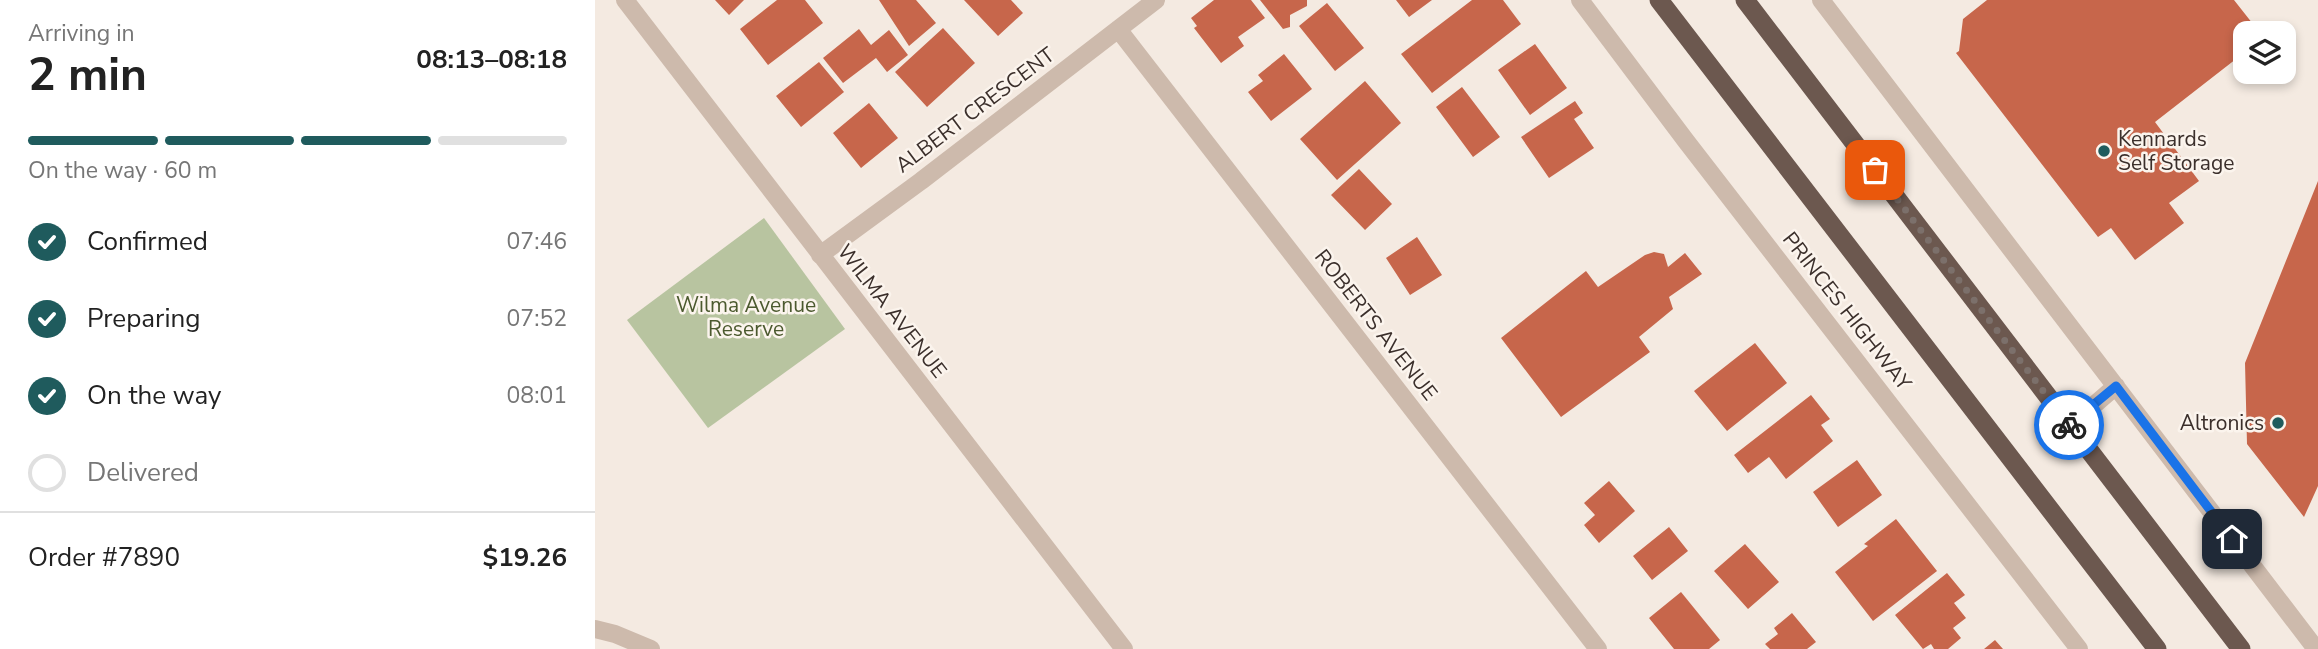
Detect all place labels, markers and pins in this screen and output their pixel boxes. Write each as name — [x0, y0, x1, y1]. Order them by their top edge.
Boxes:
place label: Kennards Self Storage — [2118, 125, 2234, 177]
pin — [1845, 140, 1905, 200]
marker: Kennards Self Storage — [2096, 143, 2112, 159]
place label: Altronics — [2180, 409, 2264, 437]
marker: Altronics — [2270, 415, 2286, 431]
pin — [2202, 509, 2262, 569]

